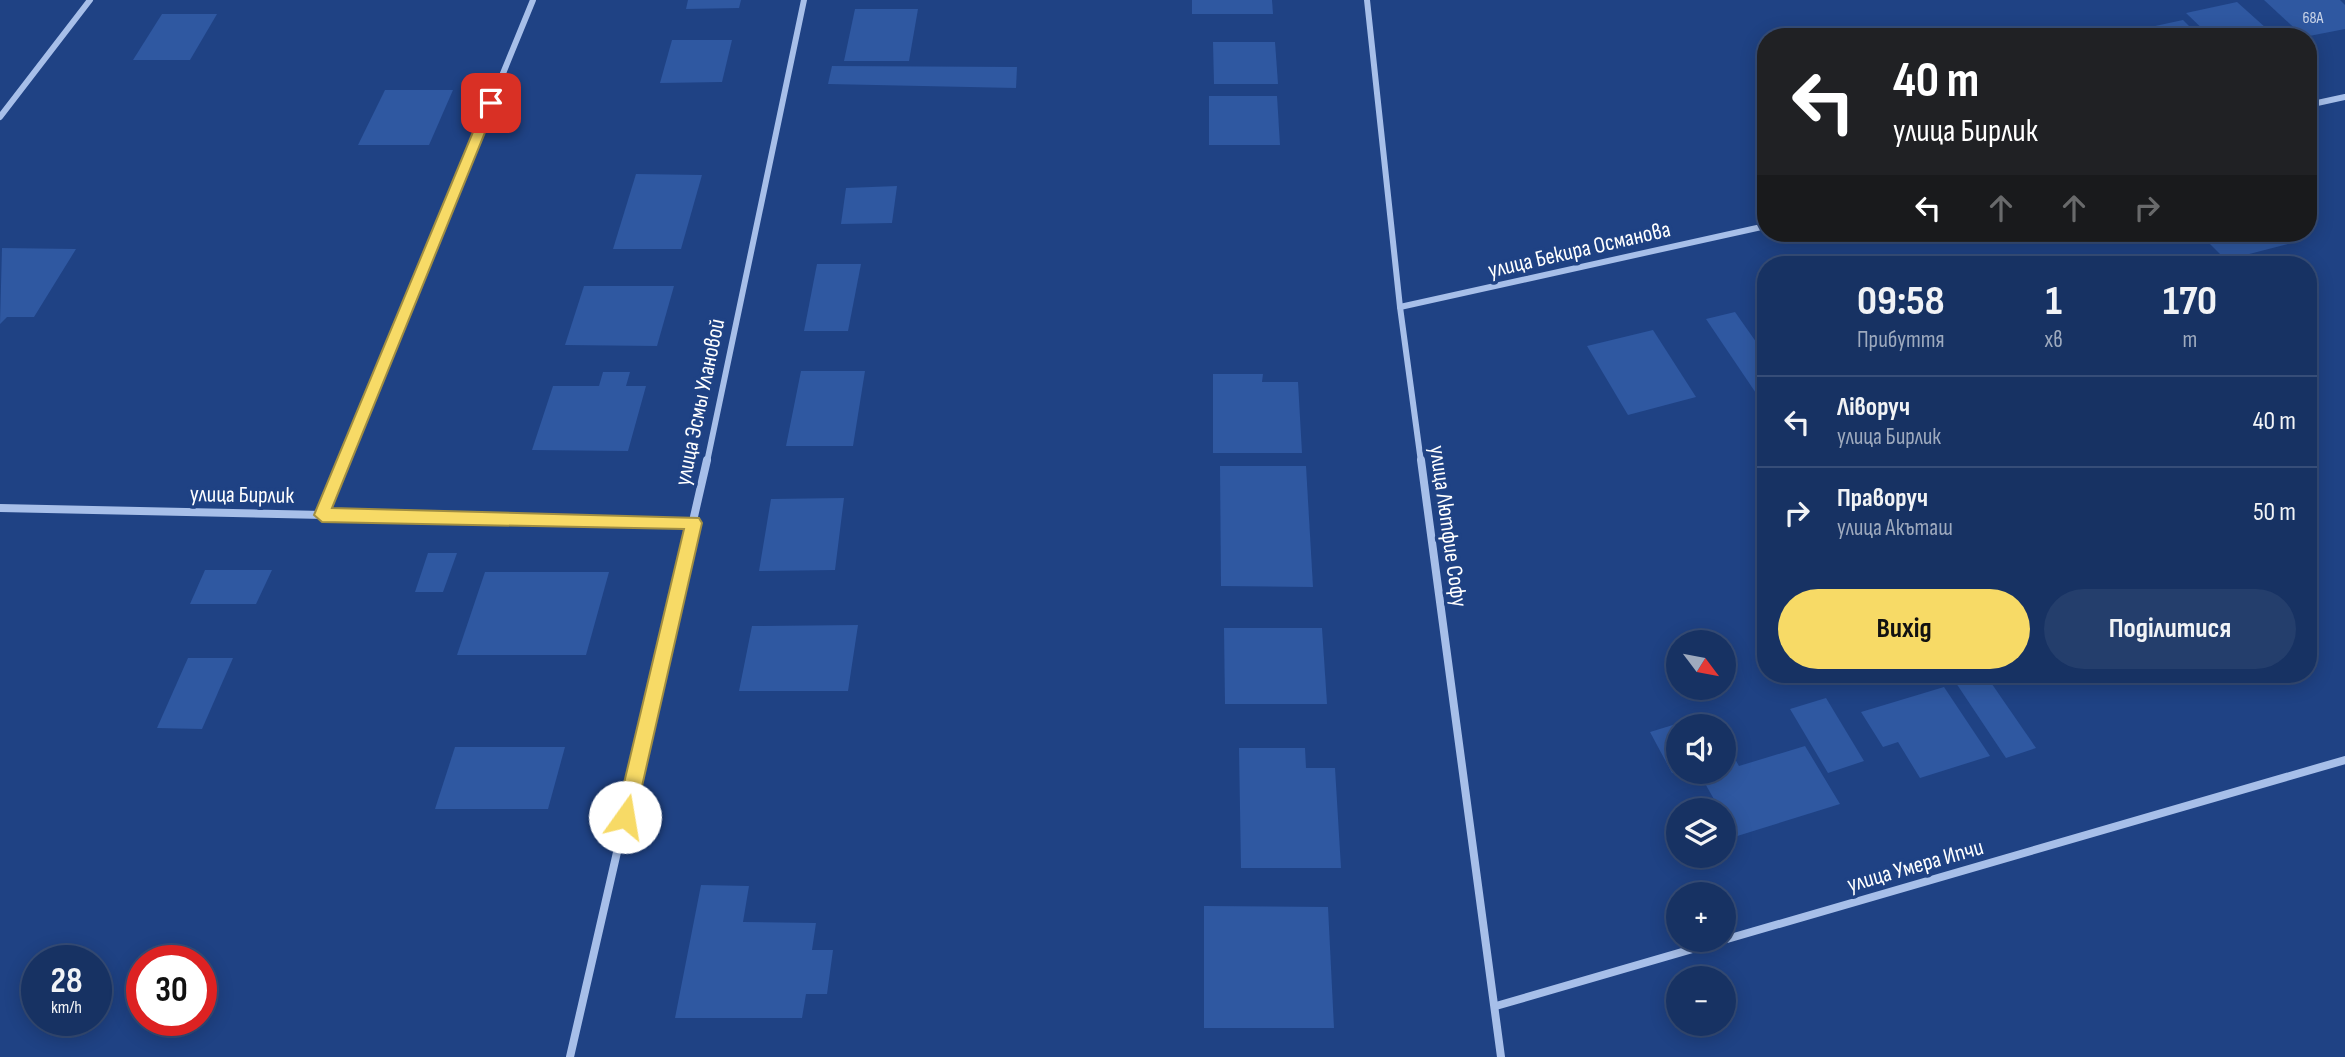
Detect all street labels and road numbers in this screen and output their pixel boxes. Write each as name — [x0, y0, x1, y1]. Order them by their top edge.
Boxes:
street label: улица Бекира Османова — [1485, 215, 1673, 285]
street label: улица Эсмы Улановой — [669, 316, 731, 488]
street label: улица Лютфие Софу — [1423, 444, 1473, 609]
street label: улица Бирлик — [190, 480, 295, 510]
street label: улица Умера Ипчи — [1844, 833, 1987, 899]

